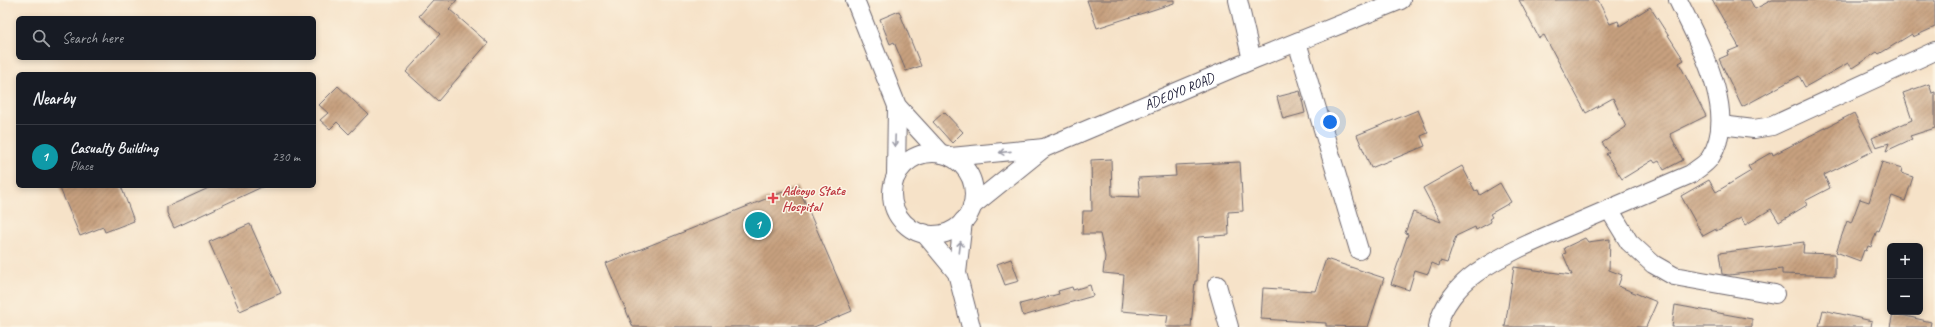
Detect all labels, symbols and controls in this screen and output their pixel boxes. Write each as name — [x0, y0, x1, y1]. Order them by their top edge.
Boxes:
search box — [16, 16, 316, 60]
icon: search — [30, 27, 52, 49]
text: Search here — [62, 29, 123, 48]
street label: ADEOYO ROAD — [1142, 68, 1218, 114]
text: Nearby — [32, 88, 75, 109]
your location — [1320, 112, 1340, 132]
one-way arrow — [892, 134, 899, 147]
text: Casualty Building — [70, 139, 158, 158]
one-way arrow — [999, 148, 1012, 156]
text: 1 — [42, 149, 48, 165]
text: 230 m — [272, 149, 300, 165]
text: Place — [70, 158, 93, 174]
place label: Adeoyo State Hospital — [782, 182, 846, 215]
marker: Adeoyo State Hospital — [767, 192, 779, 204]
pin: 1 — [745, 210, 771, 240]
one-way arrow — [956, 241, 964, 254]
map controls — [1887, 243, 1923, 315]
button: + — [1887, 243, 1923, 279]
button: − — [1887, 279, 1923, 315]

